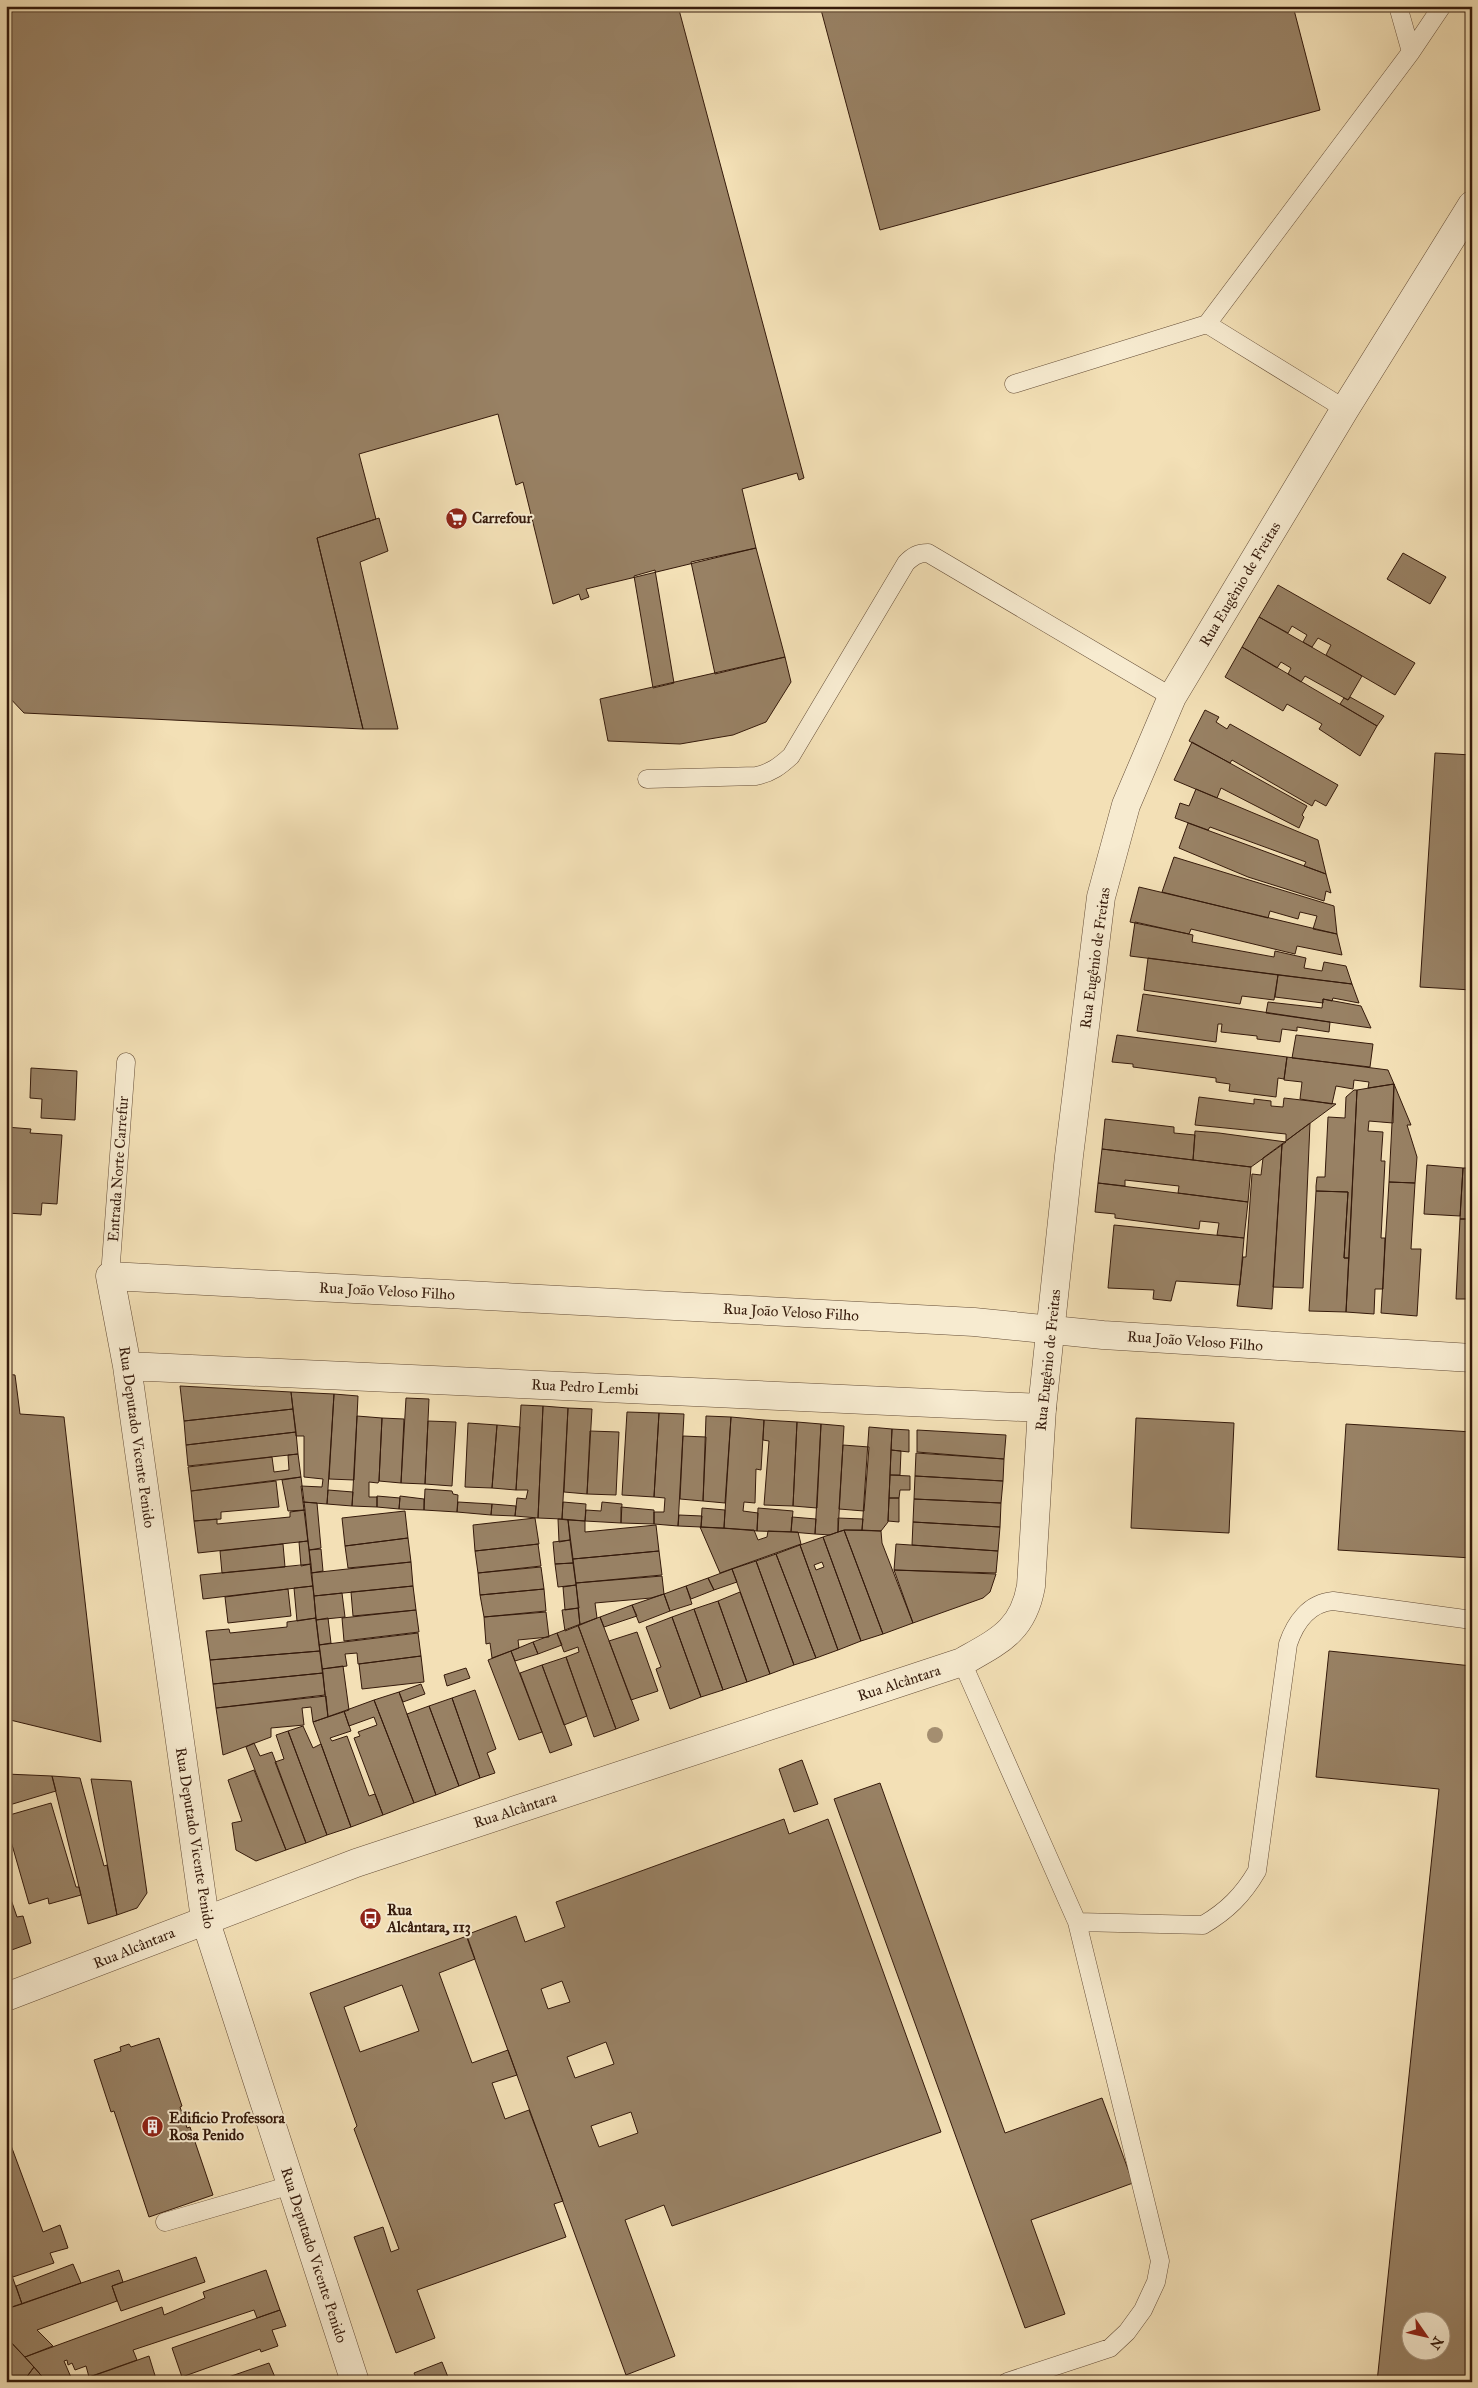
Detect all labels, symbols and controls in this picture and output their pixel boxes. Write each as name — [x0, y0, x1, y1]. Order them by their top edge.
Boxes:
supermarket icon: Carrefour — [444, 506, 468, 530]
place label: Carrefour — [472, 509, 533, 527]
street label: Rua Eugênio de Freitas — [1196, 518, 1284, 650]
street label: Rua Eugênio de Freitas — [1076, 886, 1114, 1030]
street label: Entrada Norte Carrefur — [104, 1095, 132, 1243]
street label: Rua João Veloso Filho — [318, 1278, 456, 1305]
street label: Rua Eugênio de Freitas — [1032, 1288, 1064, 1432]
street label: Rua João Veloso Filho — [722, 1299, 860, 1326]
street label: Rua João Veloso Filho — [1126, 1327, 1264, 1356]
street label: Rua Deputado Vicente Penido — [115, 1345, 159, 1529]
street label: Rua Pedro Lembi — [531, 1375, 639, 1399]
street label: Rua Alcântara — [855, 1661, 943, 1705]
street label: Rua Deputado Vicente Penido — [172, 1746, 218, 1930]
street label: Rua Alcântara — [471, 1788, 559, 1832]
place label: Rua Alcântara, 113 — [386, 1901, 471, 1937]
bus stop icon: Rua Alcântara, 113 — [359, 1907, 383, 1931]
street label: Rua Alcântara — [91, 1923, 178, 1973]
place label: Edificio Professora Rosa Penido — [169, 2109, 285, 2144]
building icon: Edificio Professora Rosa Penido — [141, 2115, 165, 2139]
street label: Rua Deputado Vicente Penido — [277, 2165, 351, 2345]
north arrow — [1400, 2310, 1450, 2360]
text: N — [1426, 2333, 1447, 2353]

